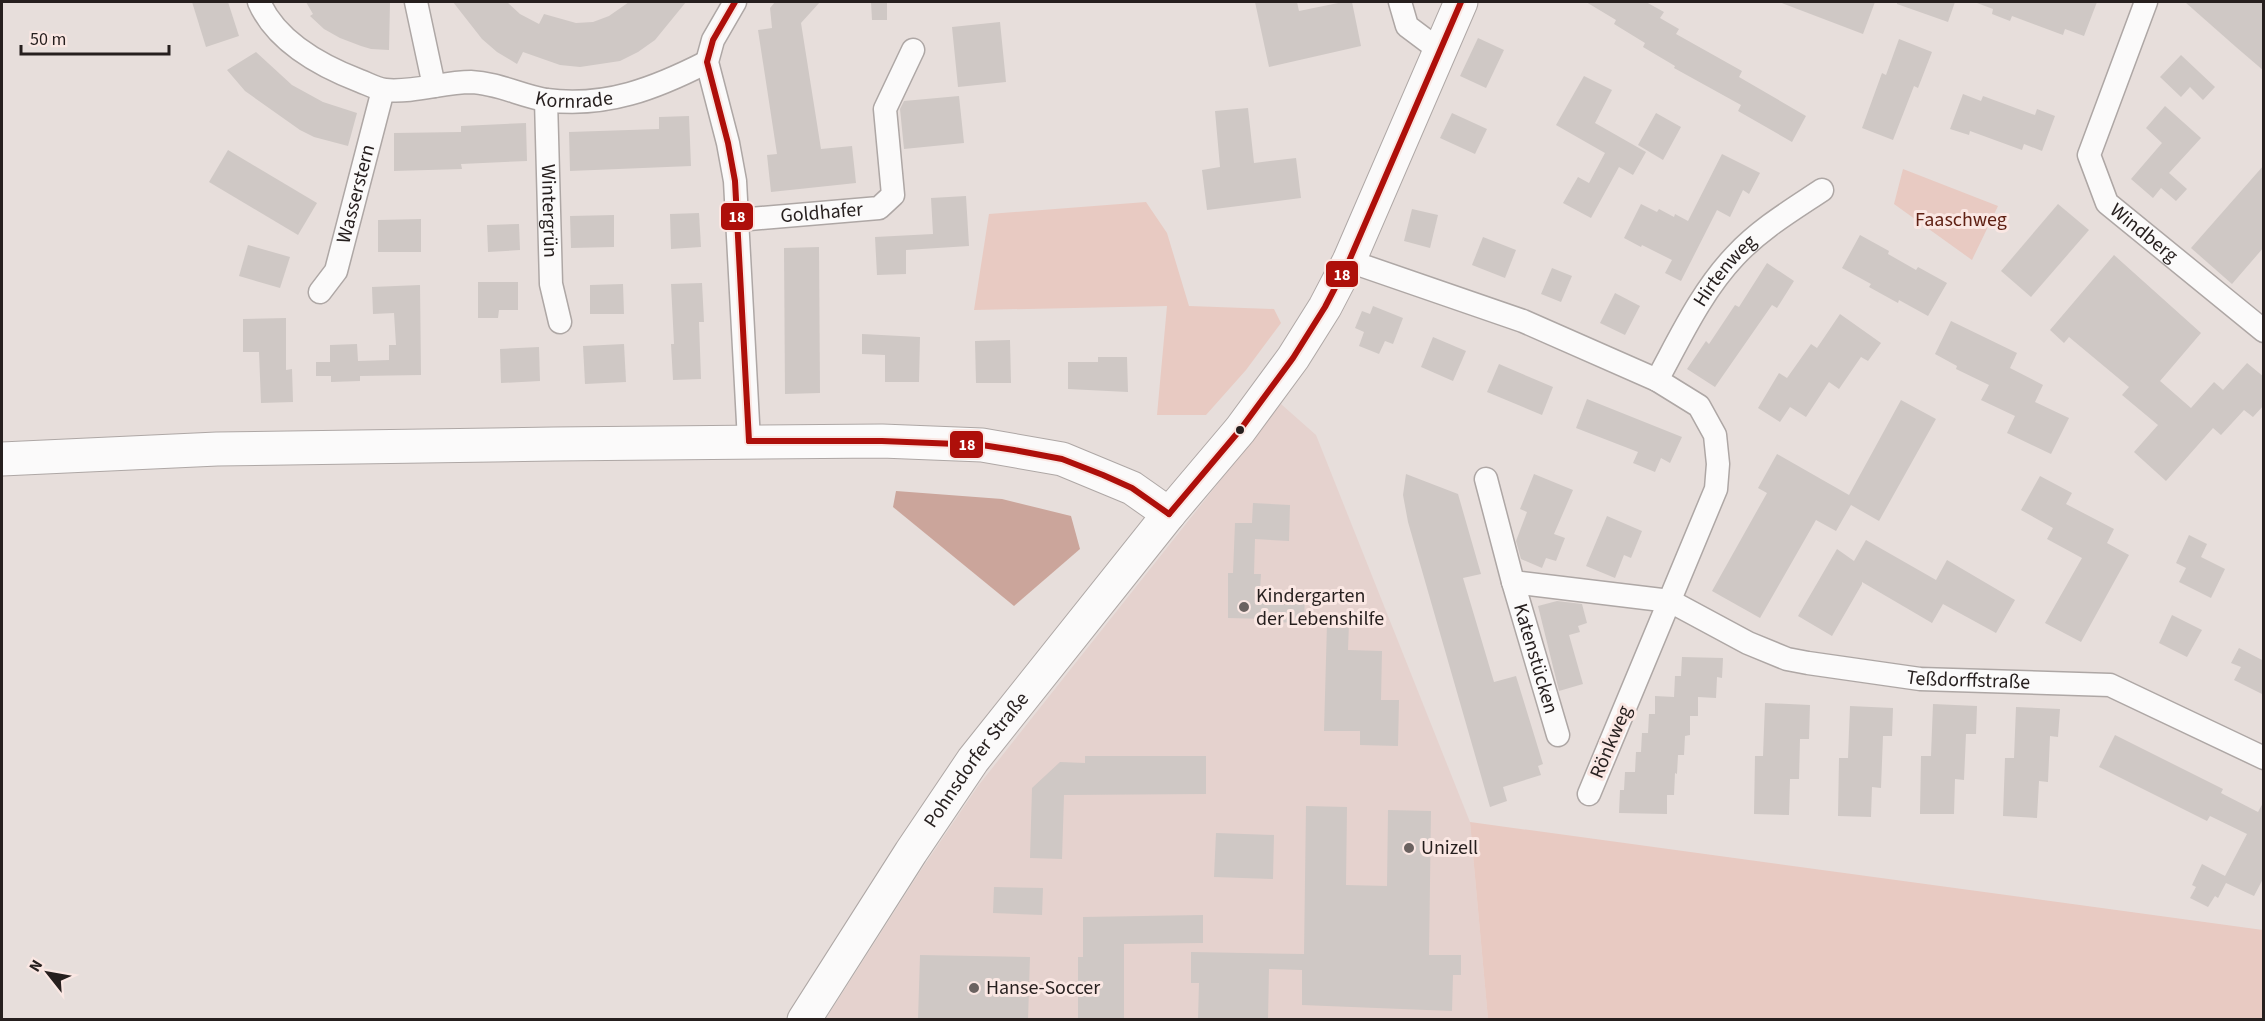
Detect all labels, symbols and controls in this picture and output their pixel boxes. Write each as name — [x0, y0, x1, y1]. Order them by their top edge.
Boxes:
scale bar — [21, 18, 170, 56]
text: 50 m — [30, 27, 66, 52]
street label: Kornrade — [533, 84, 615, 116]
street label: Wasserstern — [330, 141, 382, 247]
street label: Wintergrün — [534, 164, 564, 258]
street label: Goldhafer — [779, 195, 864, 230]
street label: Windberg — [2104, 197, 2184, 269]
line badge: 18 — [720, 202, 754, 231]
text: 18 — [729, 206, 745, 228]
park label: Faaschweg — [1915, 206, 2007, 234]
street label: Hirtenweg — [1687, 228, 1763, 312]
line badge: 18 — [1325, 260, 1359, 288]
text: 18 — [1334, 264, 1350, 286]
unlabelled marker — [1234, 424, 1246, 436]
line badge: 18 — [949, 430, 984, 459]
text: 18 — [959, 434, 975, 456]
place label: Kindergarten der Lebenshilfe — [1256, 582, 1384, 633]
marker: Kindergarten der Lebenshilfe — [1237, 600, 1251, 614]
street label: Katenstücken — [1506, 600, 1565, 717]
street label: Teßdorffstraße — [1904, 663, 2031, 696]
street label: Pohnsdorfer Straße — [917, 686, 1036, 834]
street label: Rönkweg — [1583, 701, 1639, 783]
place label: Unizell — [1421, 834, 1478, 862]
marker: Unizell — [1402, 841, 1416, 855]
north arrow — [18, 943, 78, 1003]
text: N — [24, 956, 48, 976]
place label: Hanse-Soccer — [986, 974, 1100, 1002]
marker: Hanse-Soccer — [967, 981, 981, 995]

